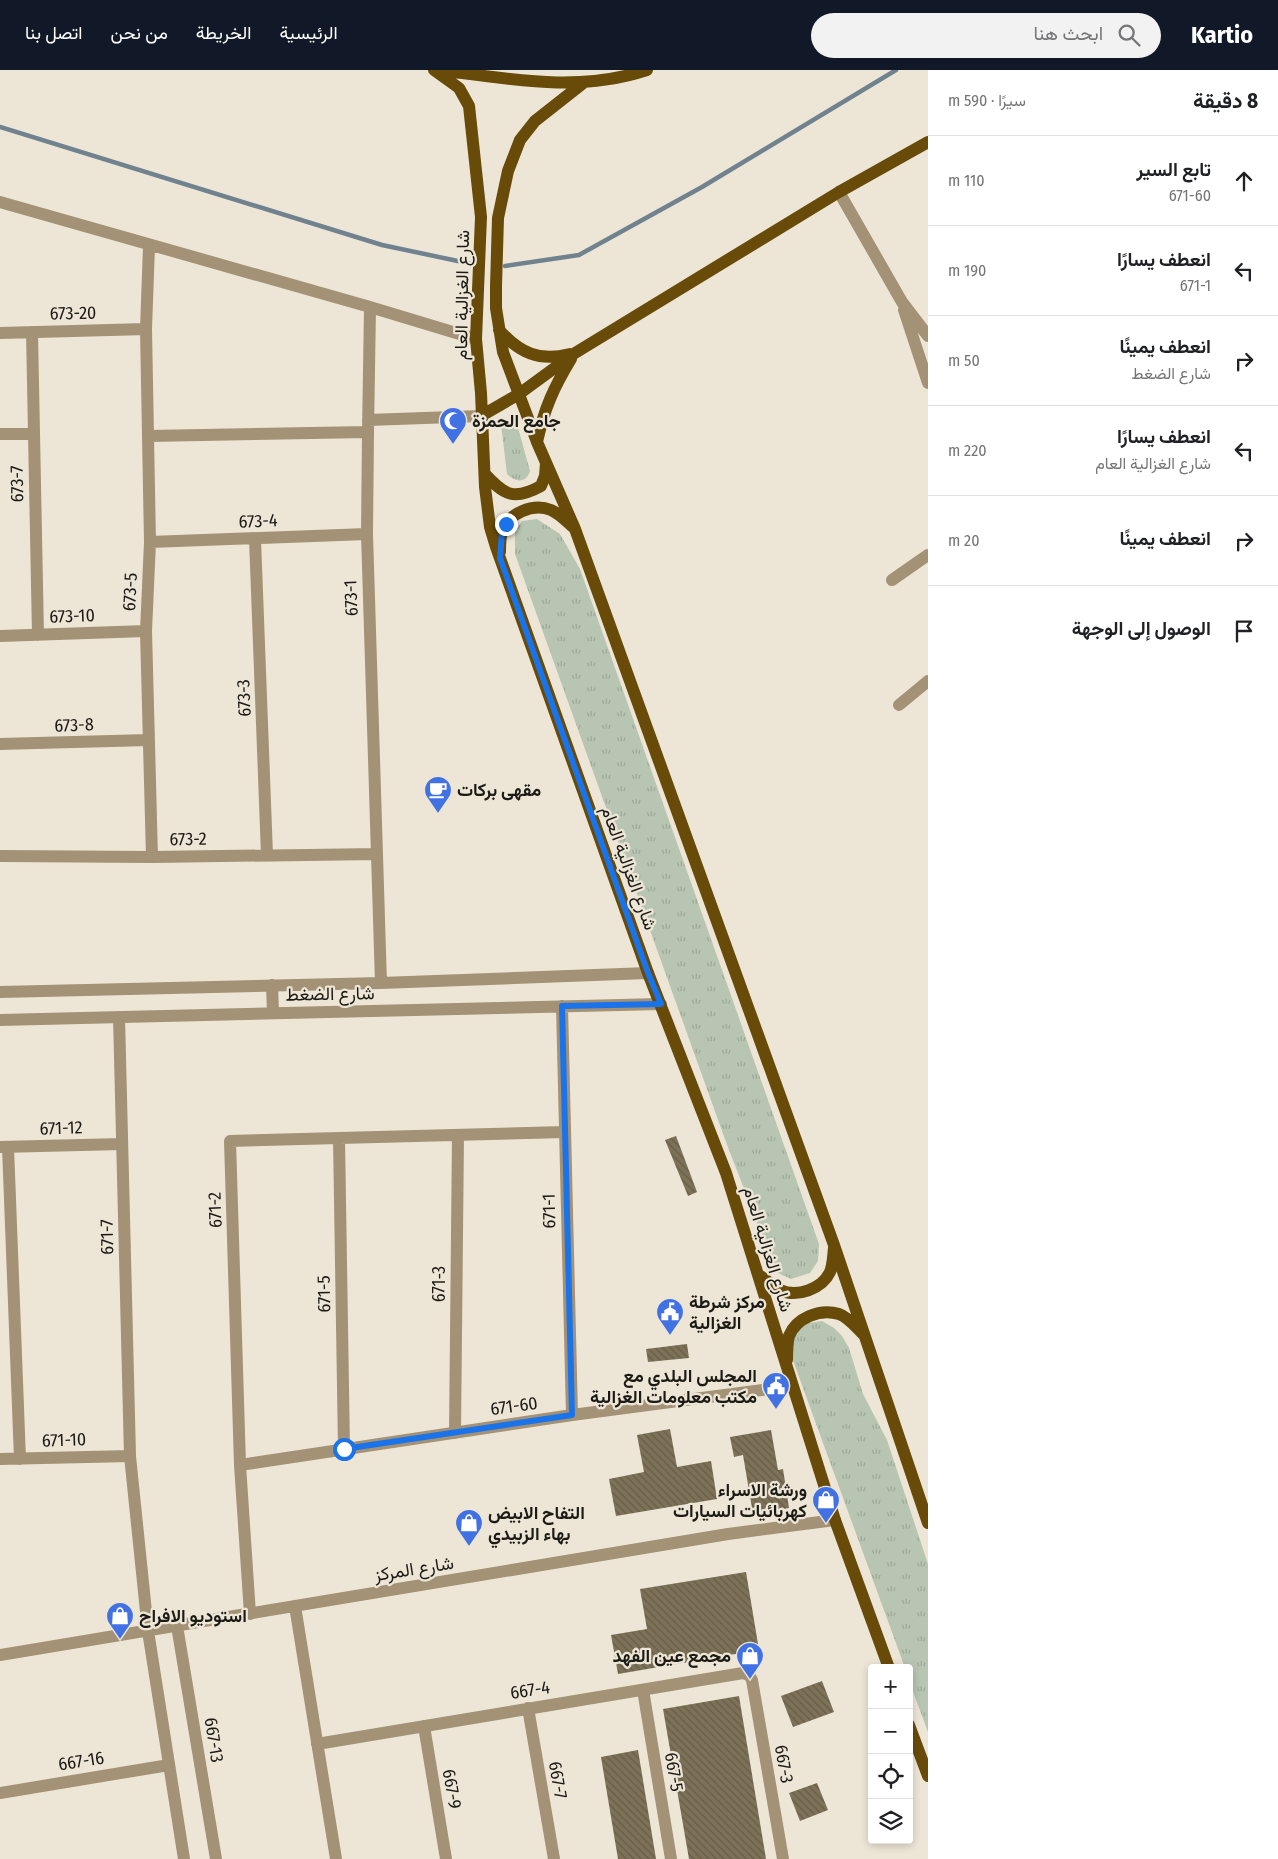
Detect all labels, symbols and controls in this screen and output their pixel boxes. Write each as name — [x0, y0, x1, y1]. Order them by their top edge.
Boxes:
search box — [811, 13, 1161, 58]
icon: search — [1115, 21, 1143, 49]
text: Kartio — [1191, 21, 1253, 49]
text: اتصل بنا — [25, 22, 83, 44]
text: من نحن — [111, 22, 168, 44]
text: الخريطة — [196, 22, 251, 44]
text: الرئيسية — [279, 22, 338, 44]
text: ابحث هنا — [1033, 22, 1103, 45]
text: 8 دقيقة — [1193, 88, 1258, 114]
text: سيرًا · 590 m — [948, 91, 1026, 110]
text: تابع السير — [1136, 158, 1211, 181]
icon: ahead — [1230, 167, 1258, 195]
text: 110 m — [948, 171, 985, 190]
text: 671-60 — [1169, 186, 1211, 205]
street label: شارع الغزالية العام — [450, 230, 475, 360]
text: انعطف يسارًا — [1117, 248, 1211, 271]
icon: left — [1230, 257, 1258, 285]
text: 190 m — [948, 261, 986, 280]
text: 671-1 — [1180, 276, 1211, 295]
street label: 673-20 — [49, 302, 97, 324]
text: انعطف يمينًا — [1119, 335, 1211, 358]
icon: right — [1230, 347, 1258, 375]
text: 50 m — [948, 351, 980, 370]
text: شارع الضغط — [1132, 364, 1211, 383]
mosque icon: جامع الحمزة — [438, 406, 468, 445]
place label: جامع الحمزة — [472, 410, 561, 433]
text: انعطف يسارًا — [1117, 425, 1211, 448]
icon: left — [1230, 437, 1258, 465]
text: 220 m — [948, 441, 987, 460]
text: شارع الغزالية العام — [1095, 454, 1211, 473]
street label: 673-7 — [6, 465, 28, 503]
street label: 673-4 — [238, 509, 278, 533]
route end — [495, 513, 518, 536]
text: انعطف يمينًا — [1119, 527, 1211, 550]
icon: right — [1230, 527, 1258, 555]
text: 20 m — [948, 531, 979, 550]
street label: 673-5 — [118, 572, 142, 612]
street label: 673-1 — [339, 579, 363, 617]
street label: 673-10 — [49, 604, 95, 628]
text: الوصول إلى الوجهة — [1072, 617, 1211, 640]
icon: arrive — [1230, 617, 1258, 645]
street label: 673-3 — [232, 679, 256, 717]
street label: 673-8 — [54, 713, 94, 737]
cafe icon: مقهى بركات — [423, 775, 453, 814]
place label: مقهى بركات — [457, 779, 541, 801]
street label: شارع الغزالية العام — [595, 803, 662, 933]
street label: 673-2 — [169, 828, 207, 850]
street label: شارع الضغط — [285, 982, 375, 1007]
street label: 671-12 — [39, 1116, 83, 1140]
street label: شارع الغزالية العام — [737, 1183, 798, 1315]
street label: 671-2 — [203, 1192, 227, 1228]
street label: 671-1 — [538, 1193, 560, 1229]
street label: 671-7 — [96, 1219, 118, 1255]
street label: 671-3 — [428, 1266, 450, 1302]
street label: 671-5 — [313, 1275, 335, 1313]
place label: مركز شرطة الغزالية — [689, 1291, 765, 1334]
public building icon: مركز شرطة الغزالية — [655, 1297, 685, 1336]
place label: المجلس البلدي مع مكتب معلومات الغزالية — [590, 1365, 757, 1408]
public building icon: المجلس البلدي مع مكتب معلومات الغزالية — [761, 1371, 791, 1410]
street label: 671-60 — [489, 1392, 539, 1420]
street label: 671-10 — [41, 1428, 87, 1452]
route start — [333, 1438, 356, 1461]
place label: ورشة الاسراء كهربائيات السيارات — [673, 1479, 807, 1522]
shop icon: ورشة الاسراء كهربائيات السيارات — [811, 1485, 841, 1524]
place label: التفاح الابيض بهاء الزبيدي — [488, 1502, 585, 1549]
shop icon: التفاح الابيض بهاء الزبيدي — [454, 1508, 484, 1547]
street label: شارع المركز — [372, 1552, 456, 1587]
shop icon: استوديو الافراح — [105, 1601, 135, 1640]
place label: استوديو الافراح — [139, 1605, 247, 1628]
shop icon: مجمع عين الفهد — [735, 1641, 765, 1680]
place label: مجمع عين الفهد — [613, 1645, 731, 1668]
map controls — [868, 1664, 913, 1844]
button: + — [868, 1664, 913, 1709]
street label: 667-4 — [509, 1676, 552, 1704]
button: − — [868, 1709, 913, 1754]
street label: 667-13 — [200, 1716, 228, 1764]
street label: 667-3 — [770, 1743, 798, 1785]
street label: 667-16 — [57, 1747, 106, 1775]
street label: 667-5 — [660, 1751, 688, 1793]
button: locate — [868, 1754, 913, 1799]
street label: 667-7 — [544, 1760, 572, 1800]
street label: 667-9 — [438, 1767, 466, 1811]
button: layers — [868, 1799, 913, 1844]

